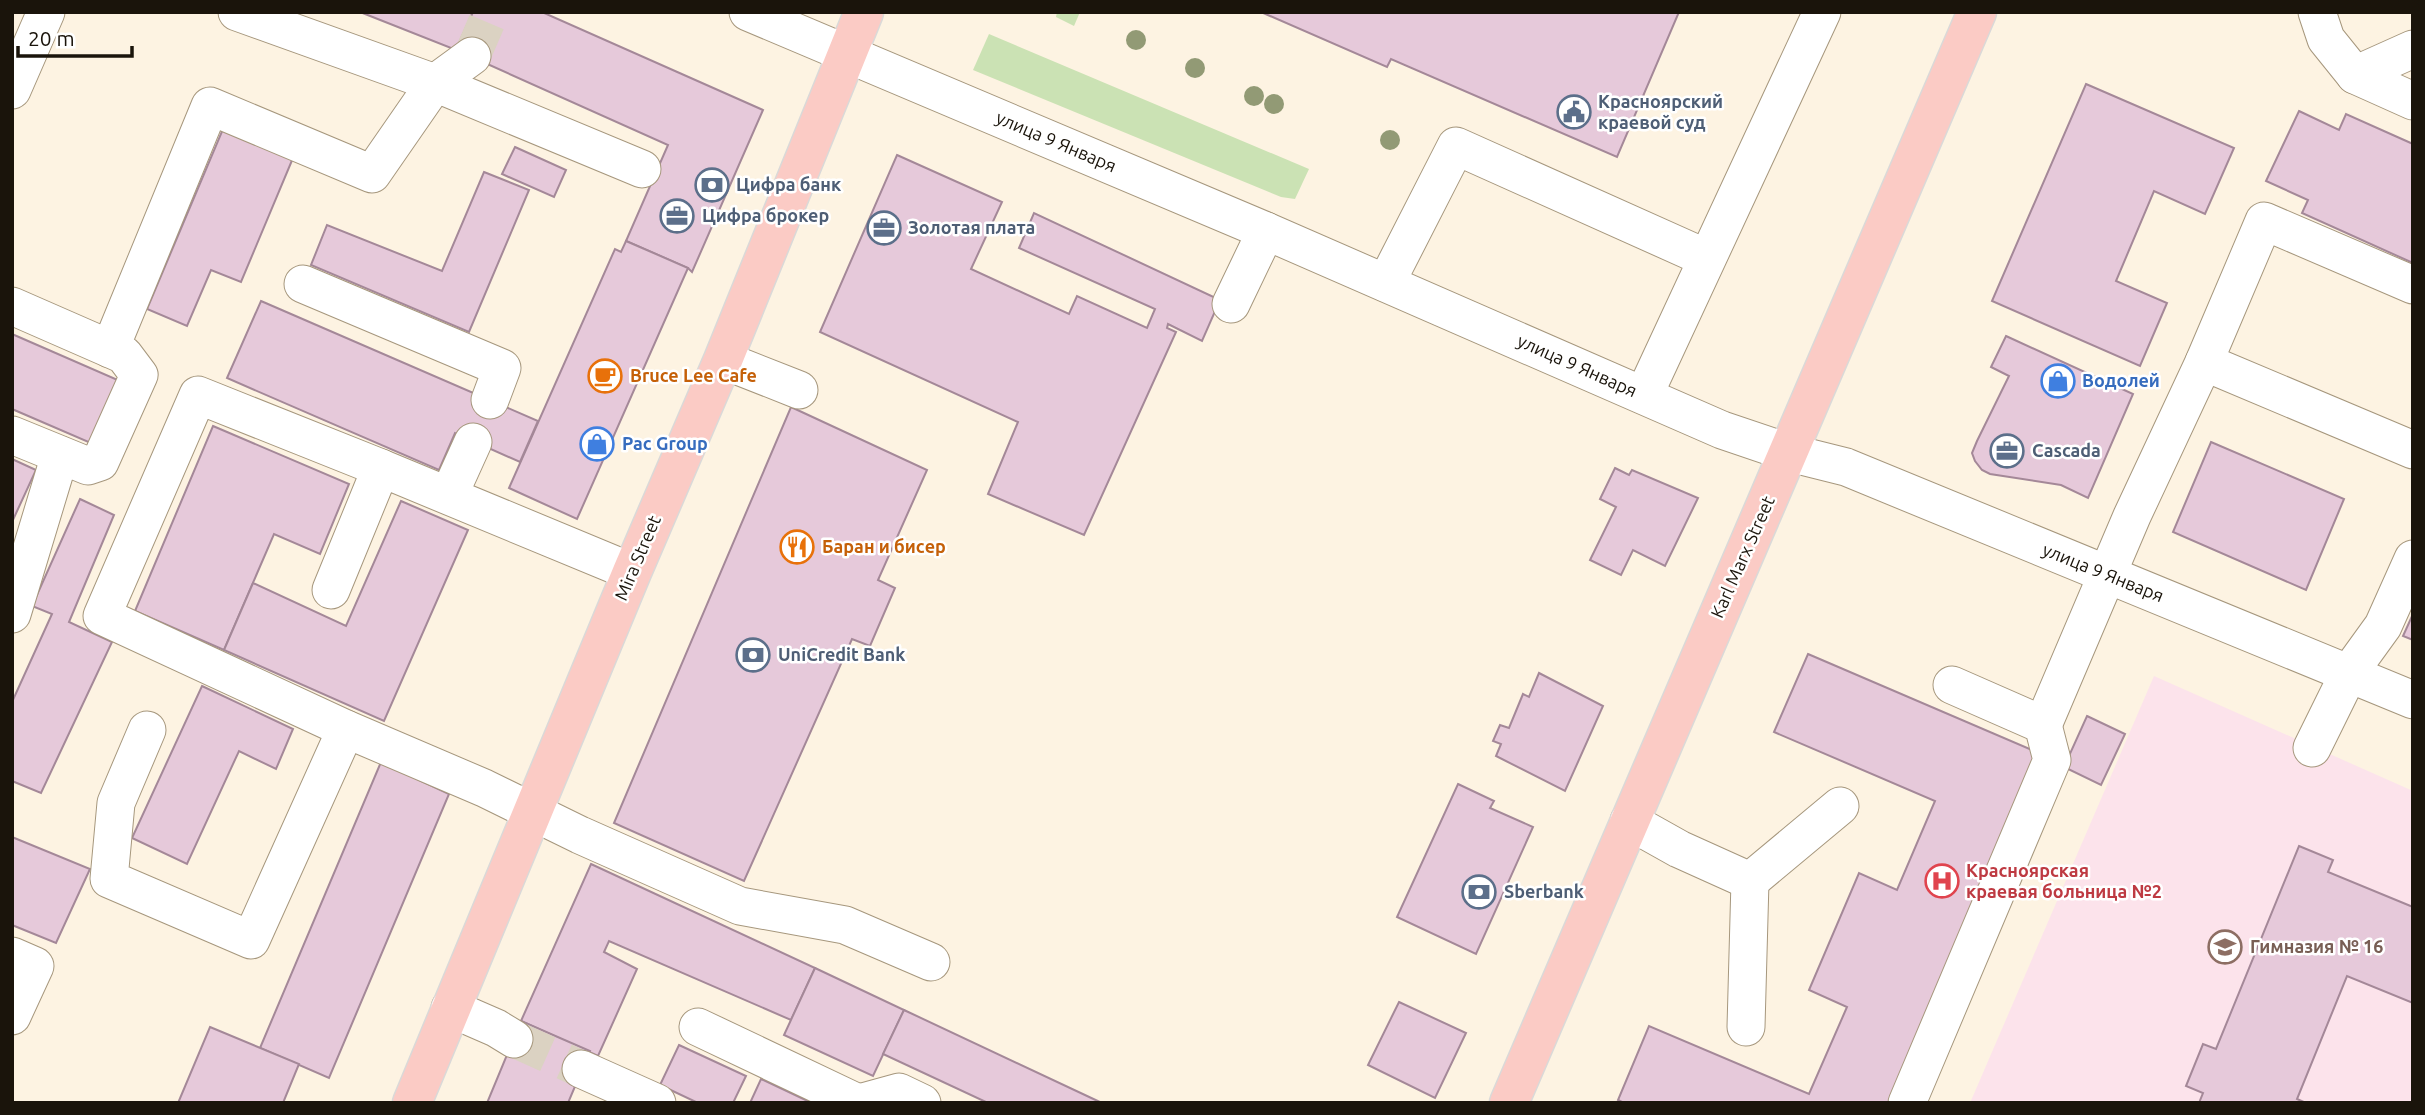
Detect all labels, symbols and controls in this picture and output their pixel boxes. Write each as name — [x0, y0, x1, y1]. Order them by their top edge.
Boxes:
scale bar — [18, 14, 131, 58]
text: 20 m — [28, 26, 75, 50]
place label: Красноярский краевой суд — [1598, 91, 1723, 132]
public building icon: Красноярский краевой суд — [1555, 93, 1593, 131]
street label: улица 9 Января — [993, 107, 1120, 175]
bank icon: Цифра банк — [693, 166, 731, 204]
place label: Цифра банк — [736, 174, 842, 194]
office icon: Цифра брокер — [658, 197, 696, 235]
place label: Цифра брокер — [702, 205, 829, 225]
office icon: Золотая плата — [865, 209, 903, 247]
place label: Золотая плата — [908, 217, 1035, 237]
street label: улица 9 Января — [1515, 330, 1640, 400]
cafe icon: Bruce Lee Cafe — [586, 357, 624, 395]
shop icon: Водолей — [2039, 362, 2077, 400]
place label: Bruce Lee Cafe — [630, 365, 757, 385]
place label: Водолей — [2082, 370, 2160, 390]
shop icon: Pac Group — [578, 425, 616, 463]
office icon: Cascada — [1988, 432, 2026, 470]
place label: Pac Group — [622, 433, 708, 453]
place label: Cascada — [2032, 440, 2101, 460]
street label: Karl Marx Street — [1706, 493, 1778, 621]
street label: Mira Street — [610, 512, 664, 603]
restaurant icon: Баран и бисер — [778, 528, 816, 566]
place label: Баран и бисер — [822, 536, 946, 556]
street label: улица 9 Января — [2040, 539, 2167, 605]
bank icon: UniCredit Bank — [734, 636, 772, 674]
place label: UniCredit Bank — [778, 644, 905, 664]
place label: Красноярская краевая больница №2 — [1966, 860, 2162, 901]
hospital icon: Красноярская краевая больница №2 — [1923, 862, 1961, 900]
bank icon: Sberbank — [1460, 873, 1498, 911]
place label: Sberbank — [1504, 881, 1584, 901]
school or university icon: Гимназия № 16 — [2206, 928, 2244, 966]
place label: Гимназия № 16 — [2250, 936, 2383, 956]

